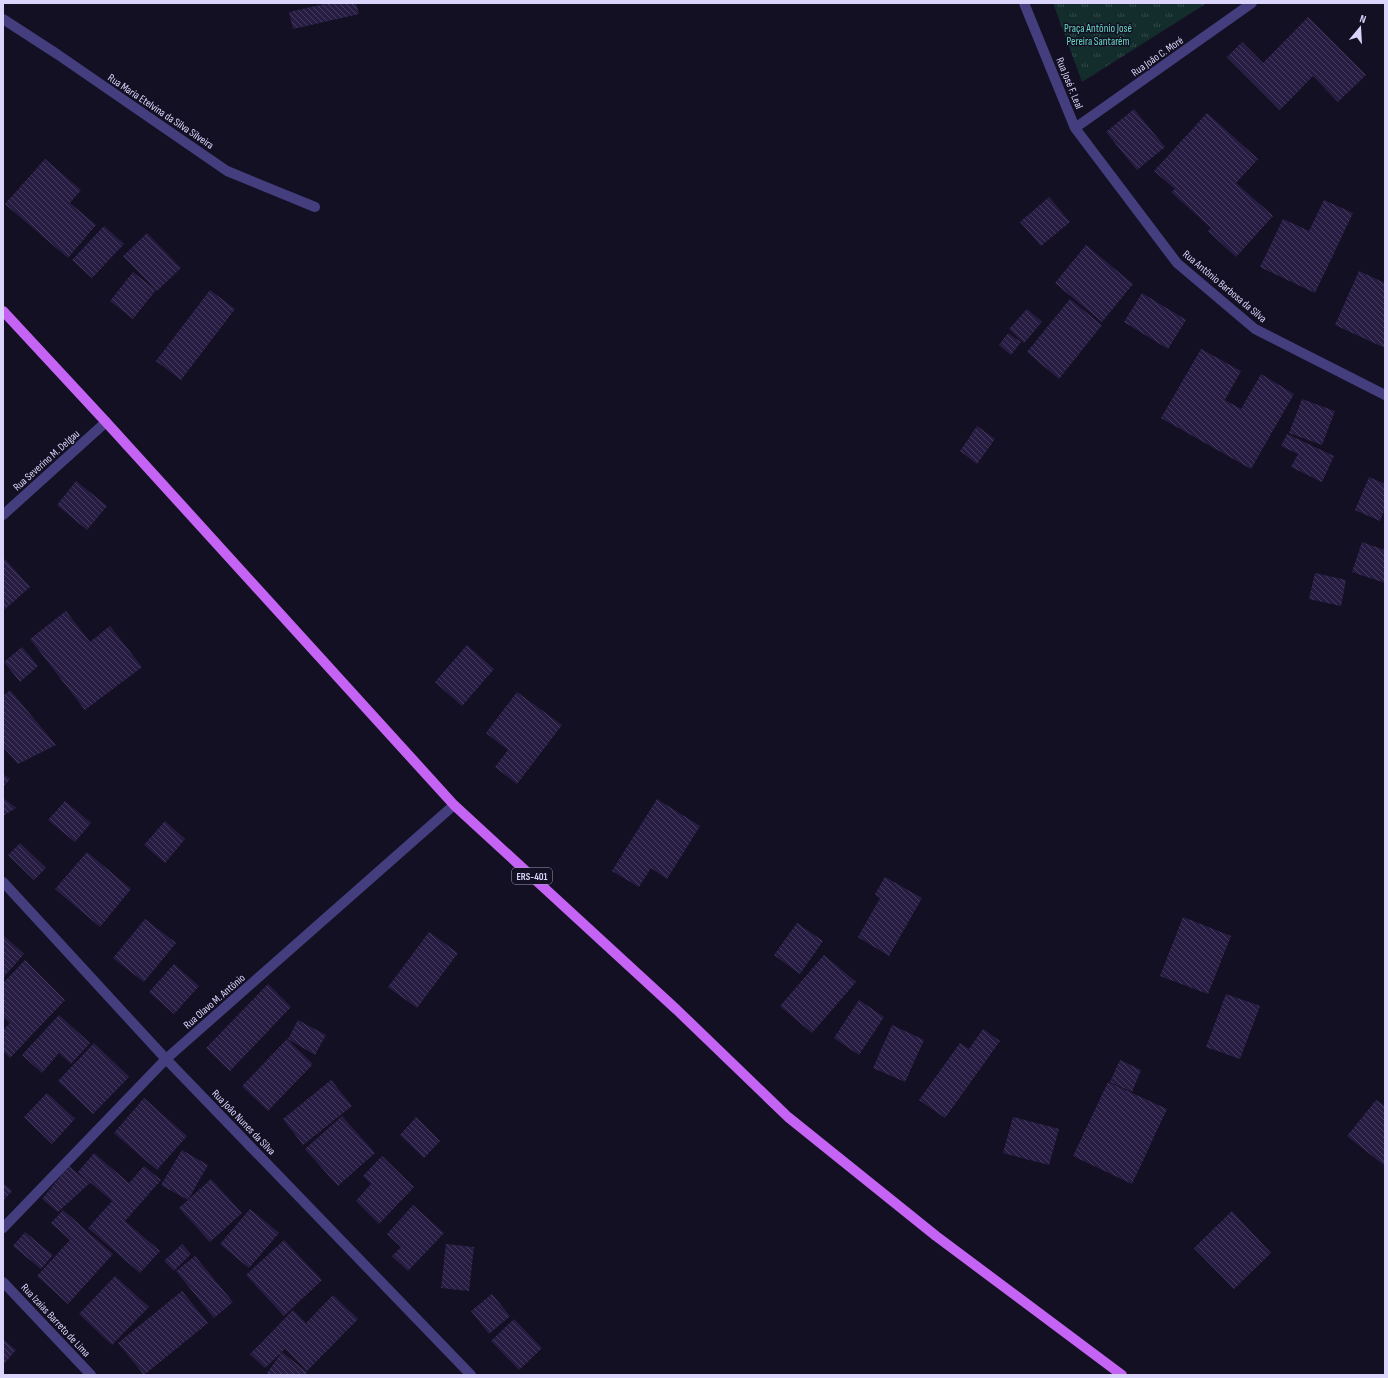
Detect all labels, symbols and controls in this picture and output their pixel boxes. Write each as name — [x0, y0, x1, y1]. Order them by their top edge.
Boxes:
north arrow — [1340, 8, 1380, 48]
text: N — [1358, 12, 1368, 26]
park label: Praça Antônio José Pereira Santarém — [1064, 22, 1132, 48]
street label: Rua João C. Moré — [1129, 34, 1186, 79]
street label: Rua José F. Leal — [1053, 55, 1086, 111]
street label: Rua Maria Etelvina da Silva Silveira — [105, 71, 216, 152]
street label: Rua Antônio Barbosa da Silva — [1180, 248, 1269, 325]
street label: Rua Severino M. Delgau — [10, 427, 83, 494]
road number: ERS-401 — [512, 868, 552, 884]
street label: Rua Olavo M. Antônio — [181, 971, 248, 1032]
street label: Rua João Nunes da Silva — [209, 1087, 278, 1158]
street label: Rua Izaías Barreto de Lima — [18, 1281, 93, 1360]

